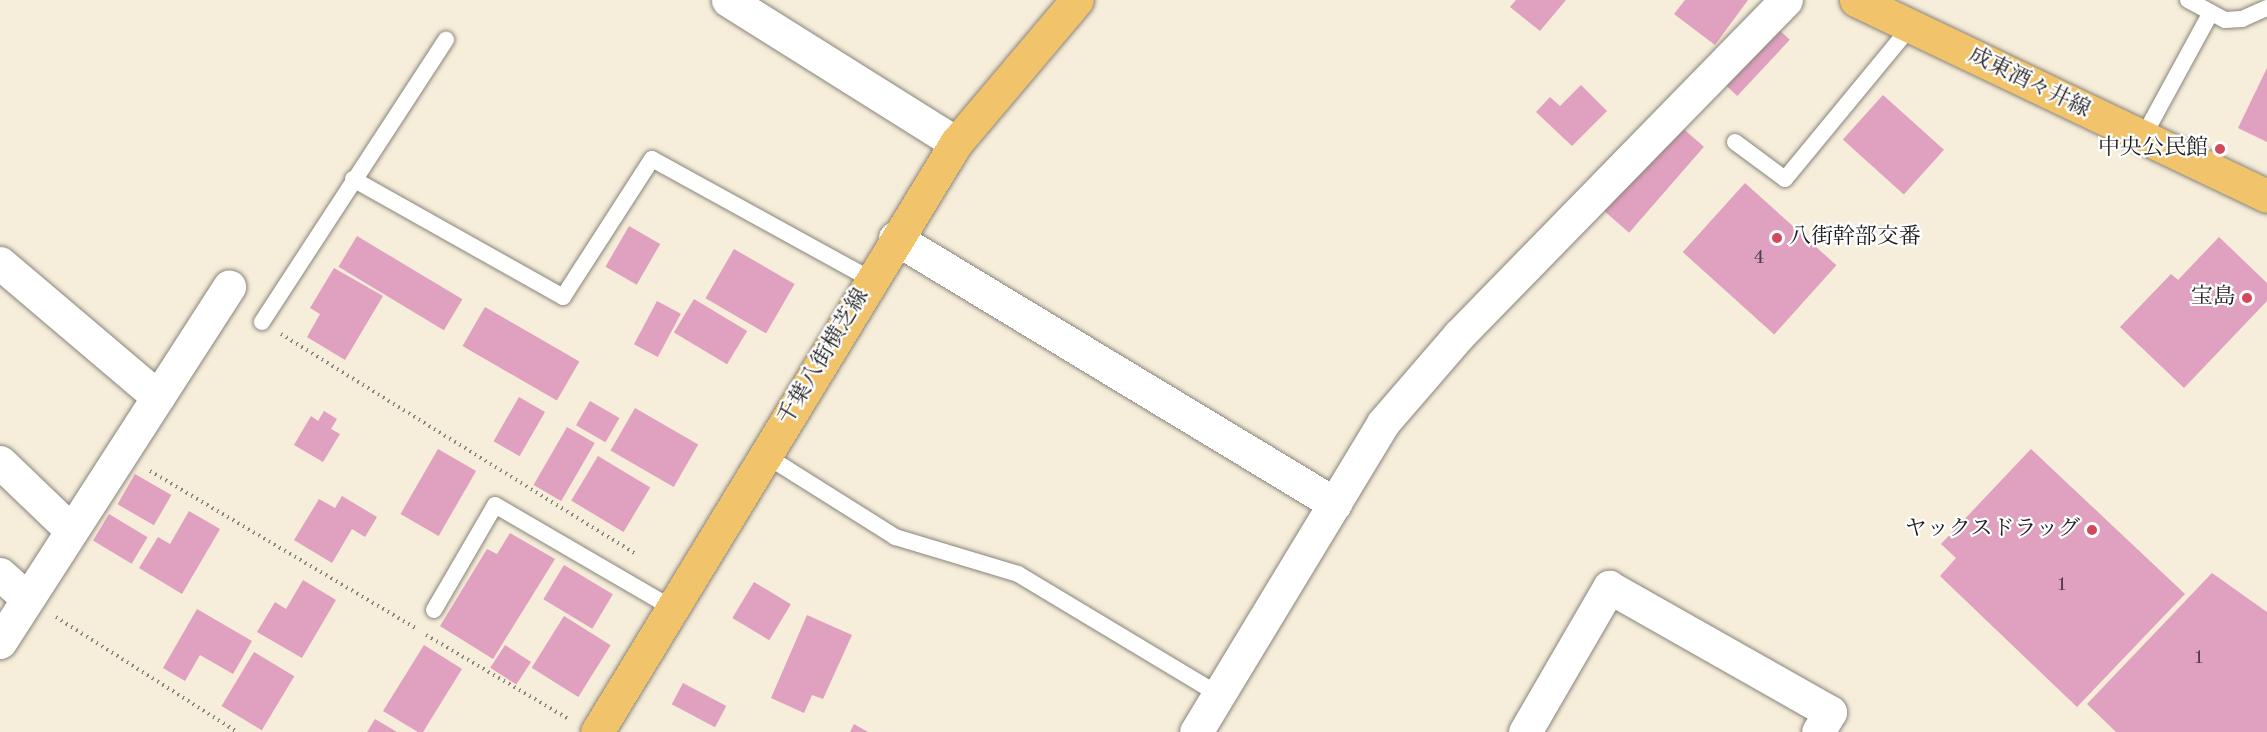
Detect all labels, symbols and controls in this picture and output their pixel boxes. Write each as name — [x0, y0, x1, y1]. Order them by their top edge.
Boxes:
street label: 成東酒々井線 — [1964, 42, 2094, 124]
place label: 中央公民館 — [2098, 136, 2208, 162]
marker: 中央公民館 — [2213, 142, 2227, 156]
place label: 八街幹部交番 — [1789, 225, 1921, 251]
marker: 八街幹部交番 — [1770, 231, 1784, 245]
house number: 4 — [1753, 246, 1765, 270]
street label: 千葉八街横芝線 — [773, 284, 875, 430]
place label: 宝島 — [2191, 285, 2235, 311]
marker: 宝島 — [2240, 291, 2254, 305]
place label: ヤックスドラッグ — [1904, 517, 2080, 543]
marker: ヤックスドラッグ — [2085, 523, 2099, 537]
house number: 1 — [2056, 573, 2068, 597]
house number: 1 — [2193, 646, 2205, 670]

